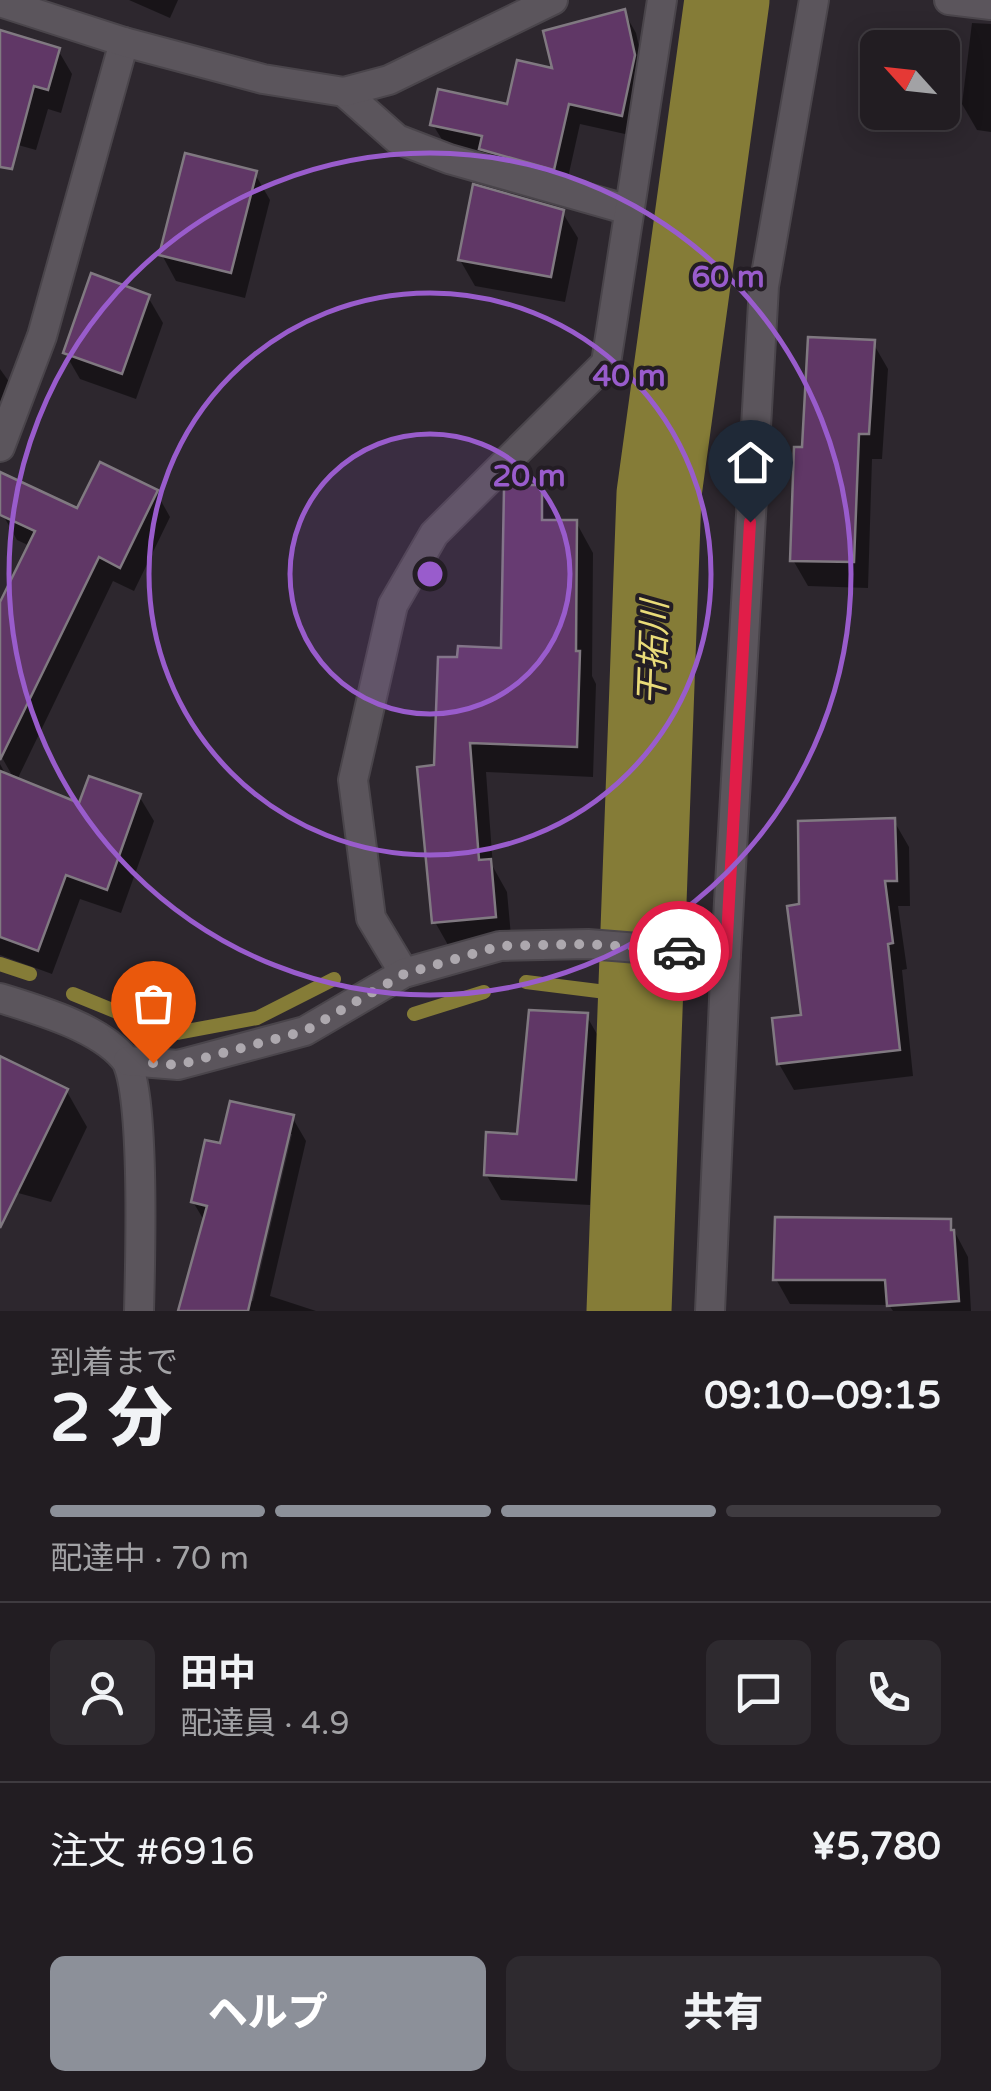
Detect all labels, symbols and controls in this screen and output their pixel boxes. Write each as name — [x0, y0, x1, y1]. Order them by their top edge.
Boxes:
north arrow — [860, 30, 960, 130]
map controls — [860, 30, 960, 130]
text: 60 m — [691, 259, 765, 296]
text: 40 m — [592, 358, 666, 395]
pin — [708, 420, 793, 523]
icon: home — [723, 435, 778, 490]
text: 20 m — [492, 458, 566, 495]
centre of rings — [412, 556, 448, 592]
water label: 干拓川 — [631, 596, 677, 706]
courier — [629, 901, 729, 1001]
icon: car — [652, 924, 707, 979]
pin — [111, 961, 196, 1064]
icon: bag — [126, 976, 181, 1031]
text: 到着まで — [50, 1344, 178, 1382]
text: 09:10–09:15 — [704, 1373, 941, 1419]
text: 2 分 — [50, 1380, 173, 1459]
text: 配達中 · 70 m — [50, 1540, 249, 1578]
button: person — [50, 1640, 155, 1745]
button: chat — [706, 1640, 811, 1745]
button: phone — [836, 1640, 941, 1745]
text: 田中 — [180, 1651, 256, 1697]
text: 配達員 · 4.9 — [180, 1705, 349, 1743]
text: ¥5,780 — [811, 1824, 941, 1870]
text: 注文 #6916 — [50, 1829, 255, 1875]
button: ヘルプ — [50, 1956, 486, 2071]
button: 共有 — [506, 1956, 941, 2071]

